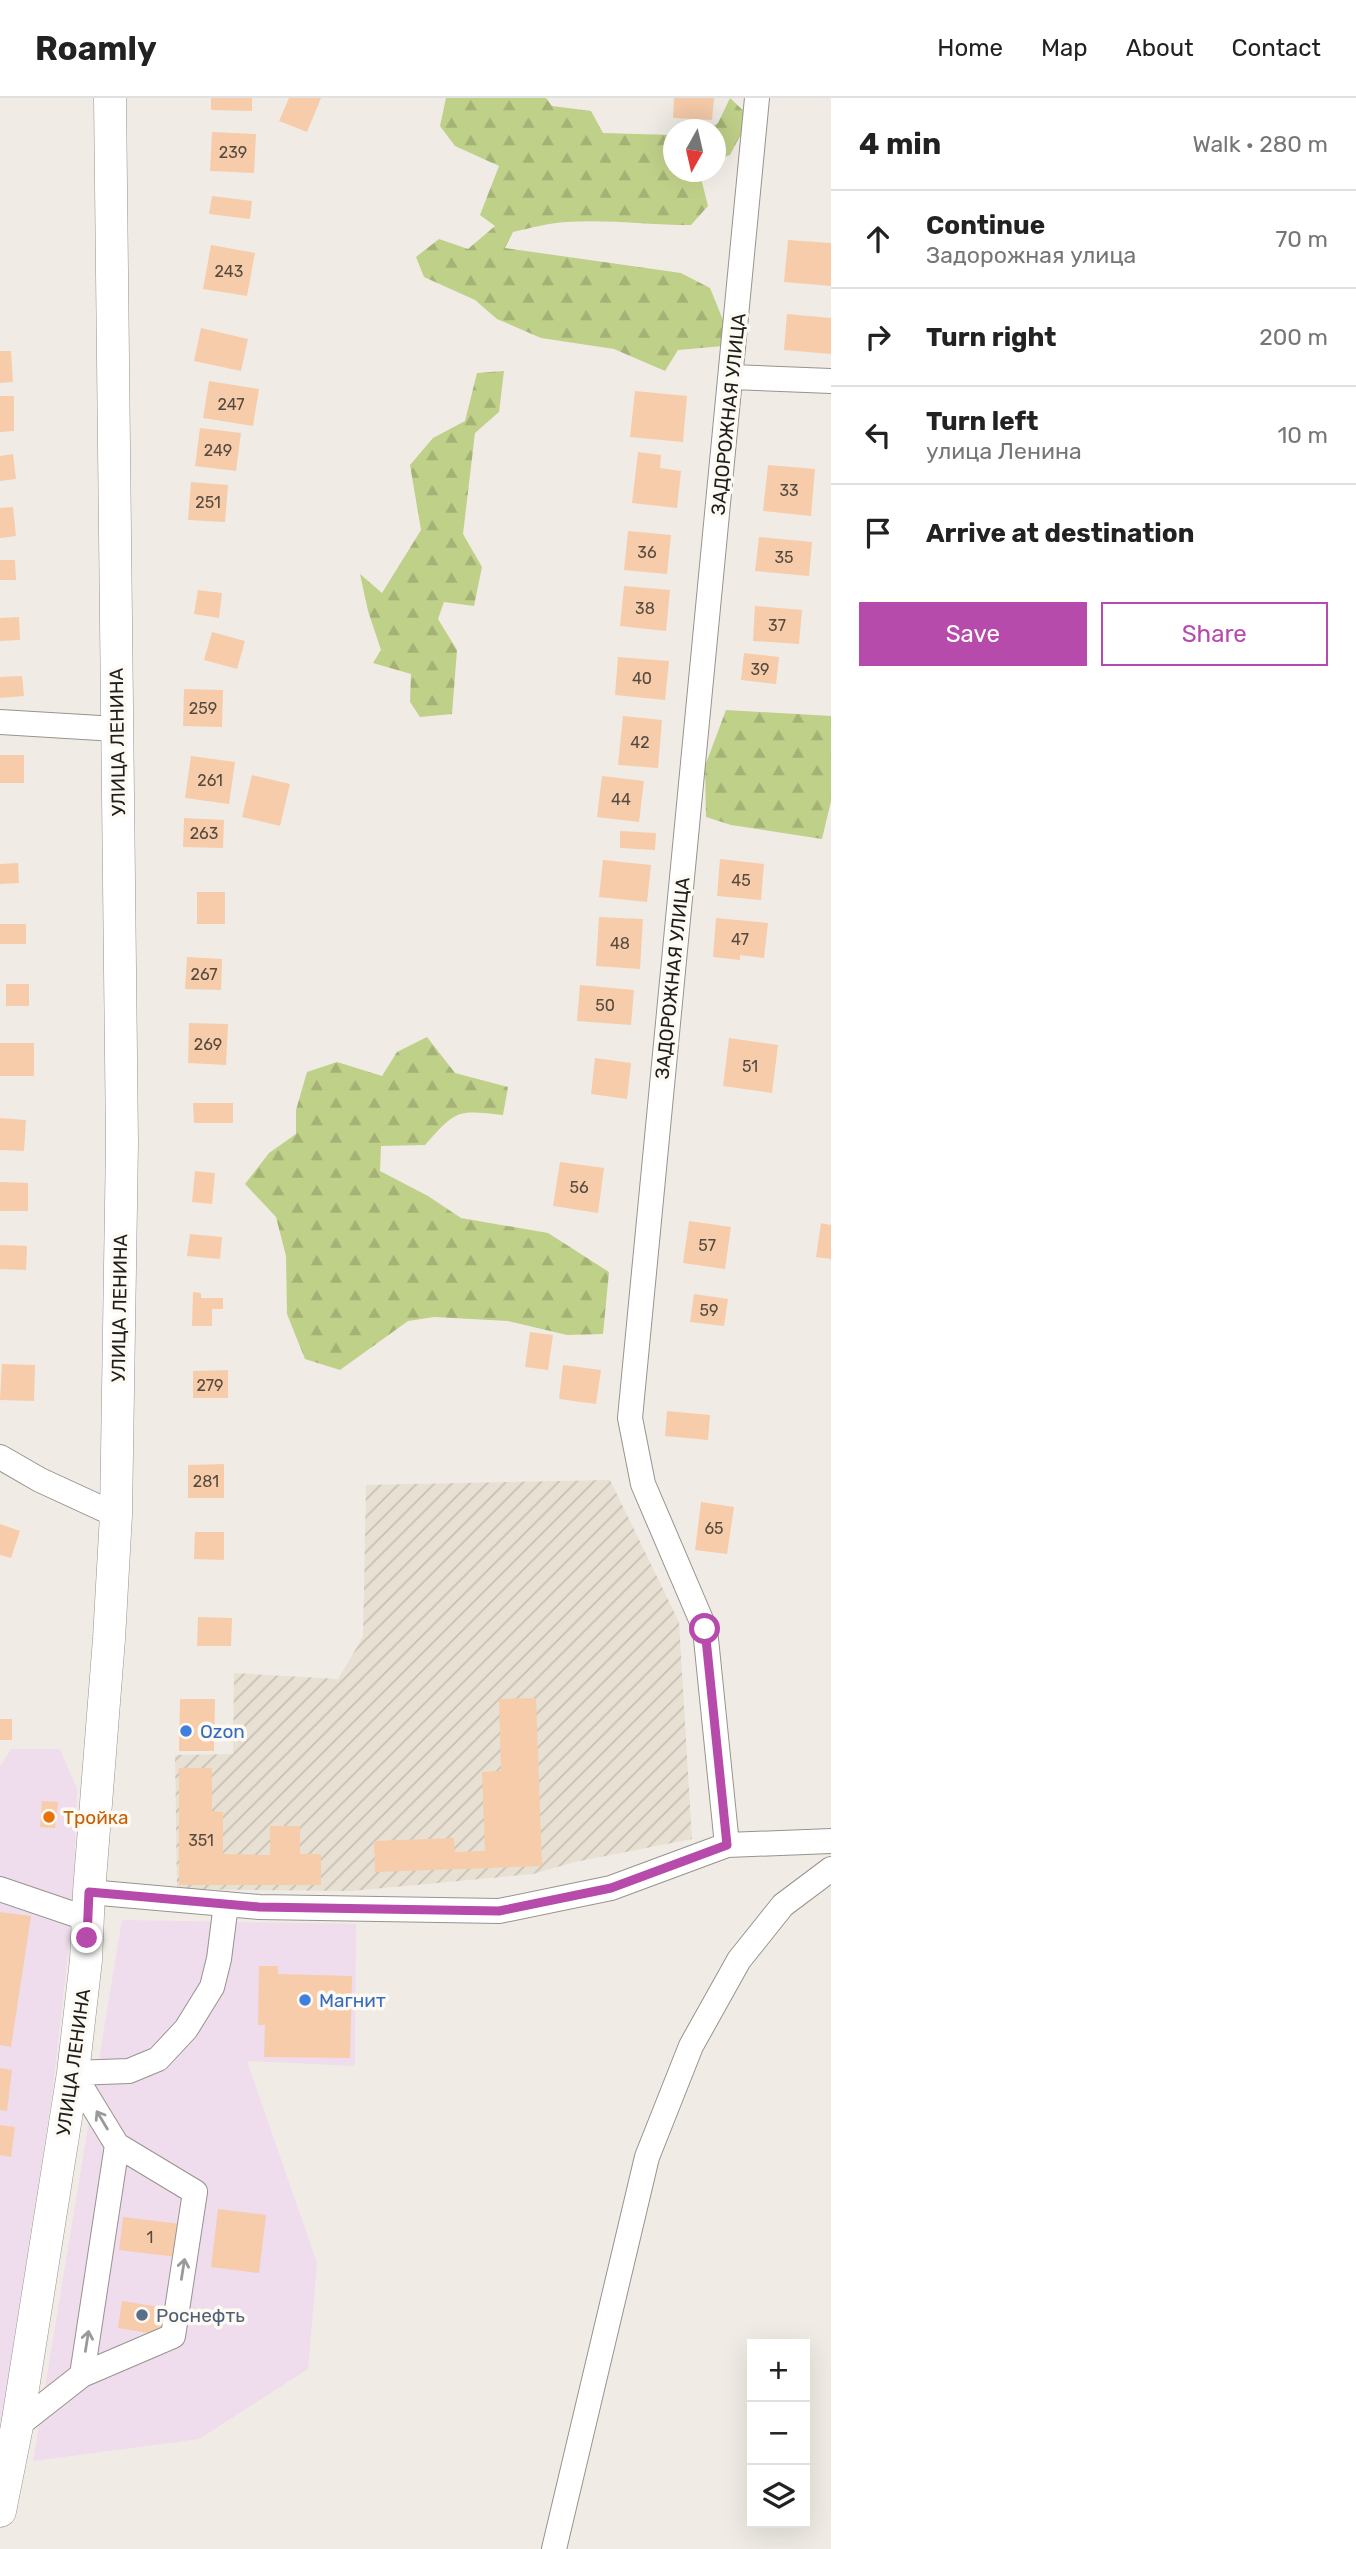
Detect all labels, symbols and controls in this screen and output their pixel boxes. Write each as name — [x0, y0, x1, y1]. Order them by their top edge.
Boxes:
text: Roamly — [35, 29, 157, 68]
text: Home — [937, 34, 1003, 62]
text: Map — [1041, 34, 1088, 62]
text: About — [1126, 34, 1194, 62]
text: Contact — [1232, 34, 1321, 62]
north arrow — [663, 119, 726, 182]
text: 4 min — [859, 126, 941, 162]
text: Walk · 280 m — [1192, 130, 1328, 158]
house number: 239 — [219, 143, 247, 162]
text: Continue — [926, 210, 1045, 241]
icon: ahead — [859, 220, 897, 258]
text: 70 m — [1276, 225, 1328, 253]
text: Задорожная улица — [926, 241, 1136, 269]
house number: 243 — [215, 262, 243, 281]
street label: ЗАДОРОЖНАЯ УЛИЦА — [706, 312, 751, 516]
icon: right — [859, 318, 897, 356]
text: Turn right — [926, 322, 1056, 353]
text: 200 m — [1259, 323, 1328, 351]
house number: 247 — [217, 395, 245, 414]
text: Turn left — [926, 406, 1038, 437]
icon: left — [859, 416, 897, 454]
text: 10 m — [1277, 421, 1328, 449]
text: улица Ленина — [926, 437, 1082, 465]
house number: 249 — [204, 441, 232, 460]
house number: 33 — [779, 481, 799, 500]
house number: 251 — [195, 493, 221, 512]
icon: arrive — [859, 514, 897, 552]
text: Arrive at destination — [926, 518, 1194, 549]
house number: 36 — [637, 543, 657, 562]
house number: 35 — [774, 548, 794, 567]
house number: 38 — [635, 599, 655, 618]
button: Save — [859, 602, 1087, 666]
button: Share — [1101, 602, 1328, 666]
house number: 37 — [768, 616, 786, 635]
house number: 39 — [750, 660, 770, 679]
street label: УЛИЦА ЛЕНИНА — [105, 667, 130, 816]
house number: 40 — [632, 669, 652, 688]
house number: 259 — [189, 699, 217, 718]
house number: 42 — [630, 733, 650, 752]
house number: 261 — [197, 771, 223, 790]
house number: 44 — [611, 790, 631, 809]
house number: 263 — [190, 824, 218, 843]
house number: 45 — [731, 871, 751, 890]
street label: ЗАДОРОЖНАЯ УЛИЦА — [650, 876, 695, 1080]
house number: 47 — [731, 930, 749, 949]
house number: 48 — [610, 934, 630, 953]
house number: 267 — [191, 965, 217, 984]
house number: 50 — [595, 996, 615, 1015]
house number: 269 — [194, 1035, 222, 1054]
house number: 51 — [742, 1057, 758, 1076]
house number: 56 — [569, 1178, 589, 1197]
street label: УЛИЦА ЛЕНИНА — [107, 1233, 132, 1382]
house number: 57 — [698, 1236, 716, 1255]
house number: 59 — [700, 1301, 719, 1320]
house number: 279 — [196, 1376, 224, 1395]
house number: 281 — [193, 1472, 219, 1491]
house number: 65 — [704, 1519, 724, 1538]
route start — [689, 1613, 720, 1644]
place label: Ozon — [200, 1720, 245, 1743]
marker: Ozon — [178, 1723, 194, 1739]
place label: Тройка — [63, 1806, 128, 1829]
marker: Тройка — [41, 1809, 57, 1825]
house number: 351 — [188, 1831, 214, 1850]
route end — [71, 1922, 102, 1953]
street label: УЛИЦА ЛЕНИНА — [52, 1987, 95, 2137]
place label: Магнит — [319, 1989, 386, 2012]
marker: Магнит — [297, 1992, 313, 2008]
one-way arrow — [94, 2110, 108, 2130]
house number: 1 — [147, 2228, 153, 2247]
one-way arrow — [177, 2258, 190, 2281]
place label: Роснефть — [156, 2304, 245, 2327]
marker: Роснефть — [134, 2307, 150, 2323]
one-way arrow — [81, 2330, 94, 2353]
map controls — [747, 2339, 810, 2528]
button: + — [747, 2339, 810, 2402]
button: − — [747, 2402, 810, 2465]
button: layers — [747, 2465, 810, 2528]

